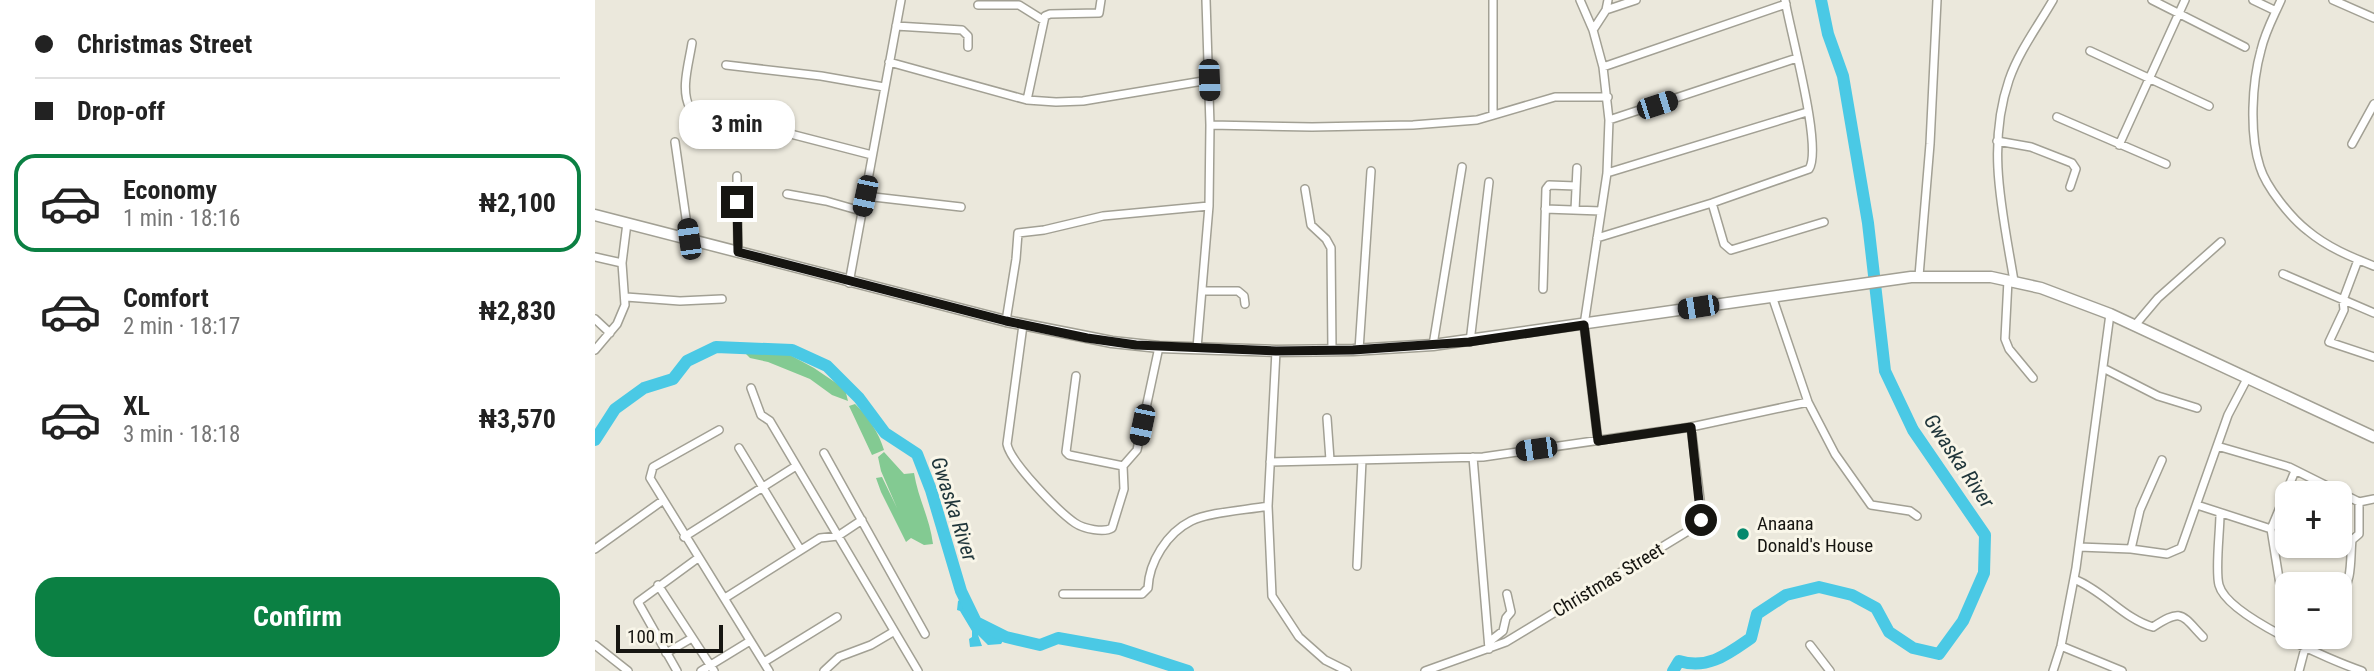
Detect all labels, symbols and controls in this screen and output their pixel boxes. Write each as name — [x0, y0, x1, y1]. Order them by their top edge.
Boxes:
text: Christmas Street — [77, 29, 252, 59]
car — [1198, 59, 1221, 101]
car — [1634, 89, 1681, 121]
text: Drop-off — [77, 96, 165, 126]
callout: 3 min — [679, 100, 795, 150]
text: 3 min — [711, 111, 763, 138]
icon: car — [39, 172, 102, 235]
car — [851, 173, 880, 219]
text: Economy — [123, 175, 217, 205]
route end — [721, 186, 753, 218]
text: ₦2,100 — [479, 188, 556, 218]
text: 1 min · 18:16 — [123, 205, 240, 232]
car — [676, 217, 703, 261]
icon: car — [39, 280, 102, 343]
text: Comfort — [123, 283, 209, 313]
car — [1676, 293, 1721, 321]
text: ₦2,830 — [479, 296, 556, 326]
text: 2 min · 18:17 — [123, 313, 240, 340]
icon: car — [39, 388, 102, 451]
text: XL — [123, 391, 150, 421]
car — [1128, 402, 1157, 448]
text: ₦3,570 — [479, 404, 556, 434]
water label: Gwaska River — [1919, 410, 2000, 513]
text: 3 min · 18:18 — [123, 421, 240, 448]
car — [1514, 436, 1559, 462]
water label: Gwaska River — [926, 454, 982, 565]
map controls — [2275, 481, 2352, 649]
button: + — [2275, 481, 2352, 558]
route start — [1685, 504, 1717, 536]
place label: Anaana Donald's House — [1757, 512, 1873, 557]
marker: Anaana Donald's House — [1735, 526, 1751, 542]
street label: Christmas Street — [1548, 538, 1668, 622]
button: − — [2275, 572, 2352, 649]
button: Confirm — [35, 577, 560, 657]
scale bar — [616, 622, 723, 654]
text: 100 m — [627, 625, 674, 648]

